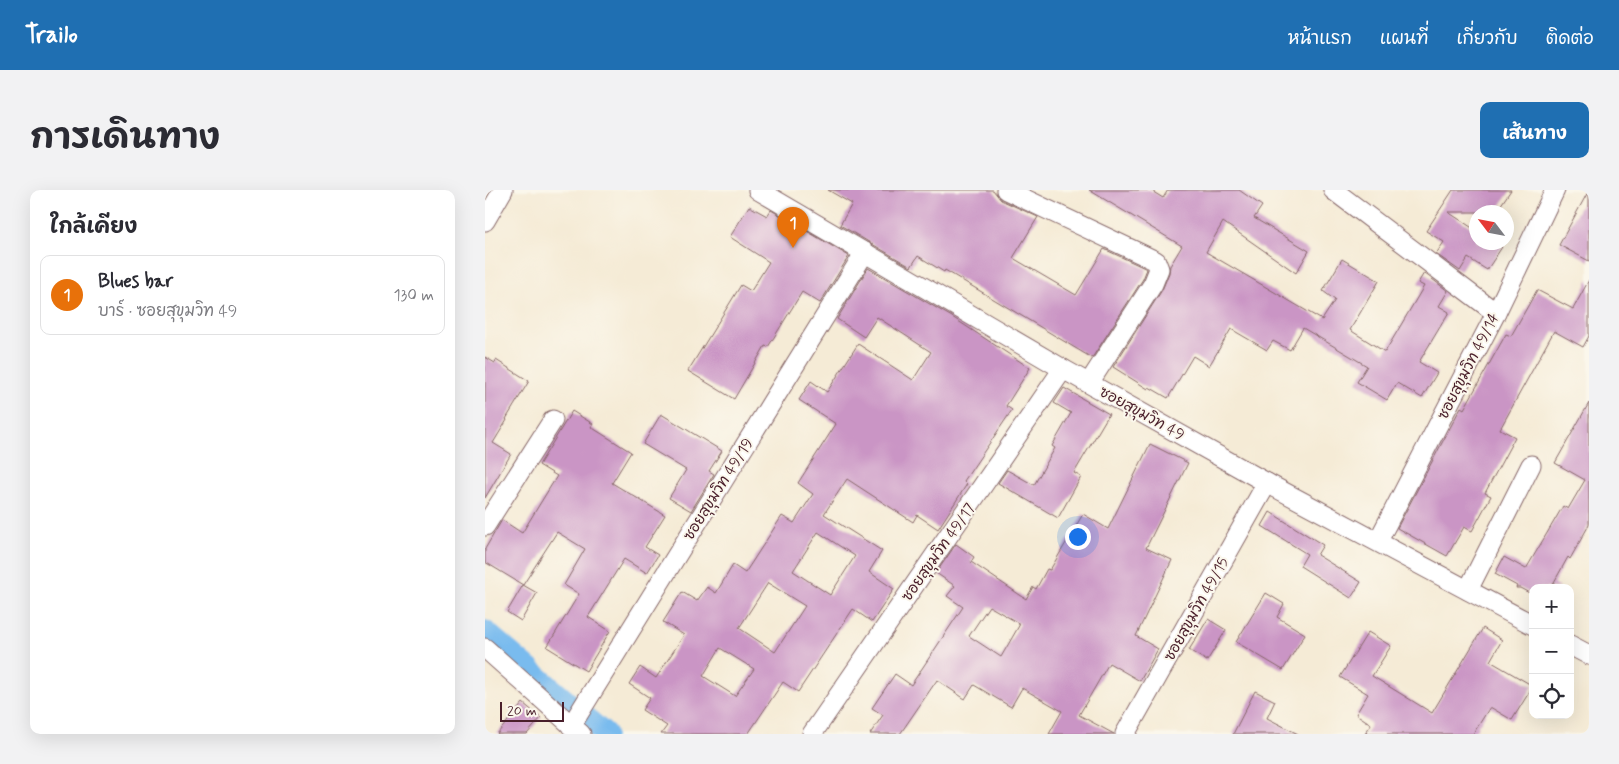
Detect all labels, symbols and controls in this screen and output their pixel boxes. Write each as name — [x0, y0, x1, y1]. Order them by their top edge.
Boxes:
text: Trailo — [25, 20, 78, 51]
text: หน้าแรก — [1288, 27, 1352, 51]
text: แผนที่ — [1380, 27, 1428, 51]
text: เกี่ยวกับ — [1456, 27, 1518, 51]
text: ติดต่อ — [1546, 27, 1594, 51]
button: เส้นทาง — [1480, 102, 1589, 158]
text: การเดินทาง — [30, 115, 220, 161]
north arrow — [1469, 205, 1514, 250]
pin: 1 — [777, 207, 809, 248]
text: ใกล้เคียง — [50, 213, 137, 241]
text: Blues bar — [98, 269, 173, 294]
text: 1 — [63, 285, 71, 306]
text: 130 m — [393, 285, 434, 306]
text: บาร์ · ซอยสุขุมวิท 49 — [98, 301, 237, 322]
street label: ซอยสุขุมวิท 49/14 — [1433, 310, 1504, 423]
street label: ซอยสุขุมวิท 49 — [1095, 382, 1188, 446]
street label: ซอยสุขุมวิท 49/19 — [679, 435, 758, 544]
street label: ซอยสุขุมวิท 49/17 — [898, 499, 980, 606]
your location — [1065, 524, 1091, 550]
street label: ซอยสุขุมวิท 49/15 — [1160, 554, 1234, 665]
map controls — [1529, 584, 1574, 719]
button: + — [1529, 584, 1574, 629]
button: − — [1529, 629, 1574, 674]
button: locate — [1529, 674, 1574, 719]
scale bar — [500, 699, 564, 722]
text: 20 m — [507, 702, 537, 720]

